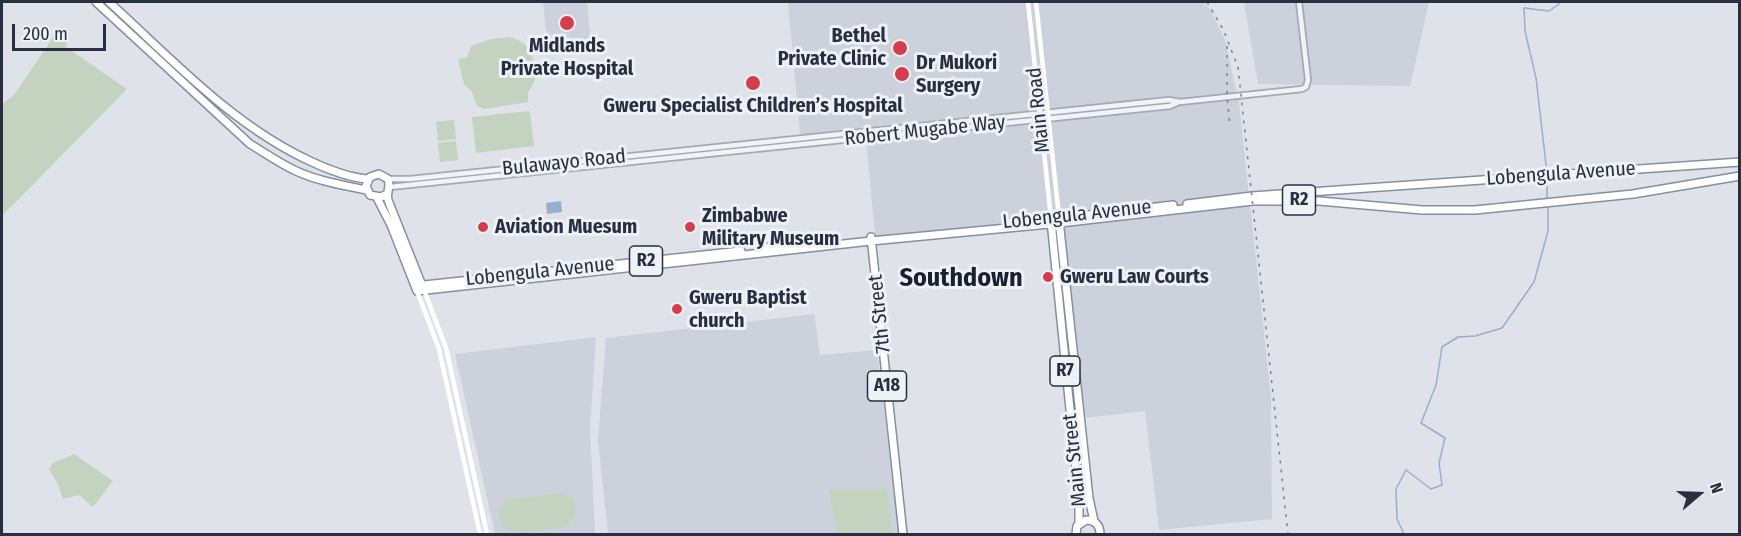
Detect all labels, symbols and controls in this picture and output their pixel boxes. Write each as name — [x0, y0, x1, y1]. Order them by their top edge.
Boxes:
scale bar — [15, 12, 110, 50]
marker: Midlands Private Hospital — [558, 14, 576, 32]
text: 200 m — [23, 23, 68, 45]
place label: Bethel Private Clinic — [778, 24, 886, 71]
place label: Midlands Private Hospital — [501, 34, 633, 81]
marker: Bethel Private Clinic — [891, 39, 909, 57]
place label: Dr Mukori Surgery — [916, 51, 997, 98]
marker: Dr Mukori Surgery — [893, 65, 911, 83]
street label: Main Road — [1023, 66, 1055, 154]
marker: Gweru Specialist Children’s Hospital — [744, 74, 762, 92]
place label: Gweru Specialist Children’s Hospital — [603, 94, 903, 118]
street label: Robert Mugabe Way — [843, 111, 1007, 151]
street label: Bulawayo Road — [501, 145, 627, 181]
street label: Lobengula Avenue — [1486, 157, 1636, 191]
road number: R2 — [1282, 185, 1316, 215]
street label: Lobengula Avenue — [1001, 195, 1153, 235]
place label: Zimbabwe Military Museum — [702, 204, 839, 251]
place label: Aviation Muesum — [495, 215, 637, 239]
marker: Aviation Muesum — [476, 220, 490, 234]
marker: Zimbabwe Military Museum — [683, 220, 697, 234]
road number: R2 — [630, 246, 662, 276]
street label: Lobengula Avenue — [464, 252, 616, 292]
district label: Southdown — [899, 263, 1023, 295]
place label: Gweru Law Courts — [1060, 265, 1209, 289]
marker: Gweru Law Courts — [1041, 270, 1055, 284]
street label: 7th Street — [864, 273, 896, 355]
place label: Gweru Baptist church — [689, 286, 807, 333]
marker: Gweru Baptist church — [670, 302, 684, 316]
road number: R7 — [1050, 356, 1080, 386]
road number: A18 — [868, 371, 906, 401]
street label: Main Street — [1058, 412, 1092, 508]
north arrow — [1669, 464, 1729, 524]
text: N — [1706, 480, 1727, 496]

